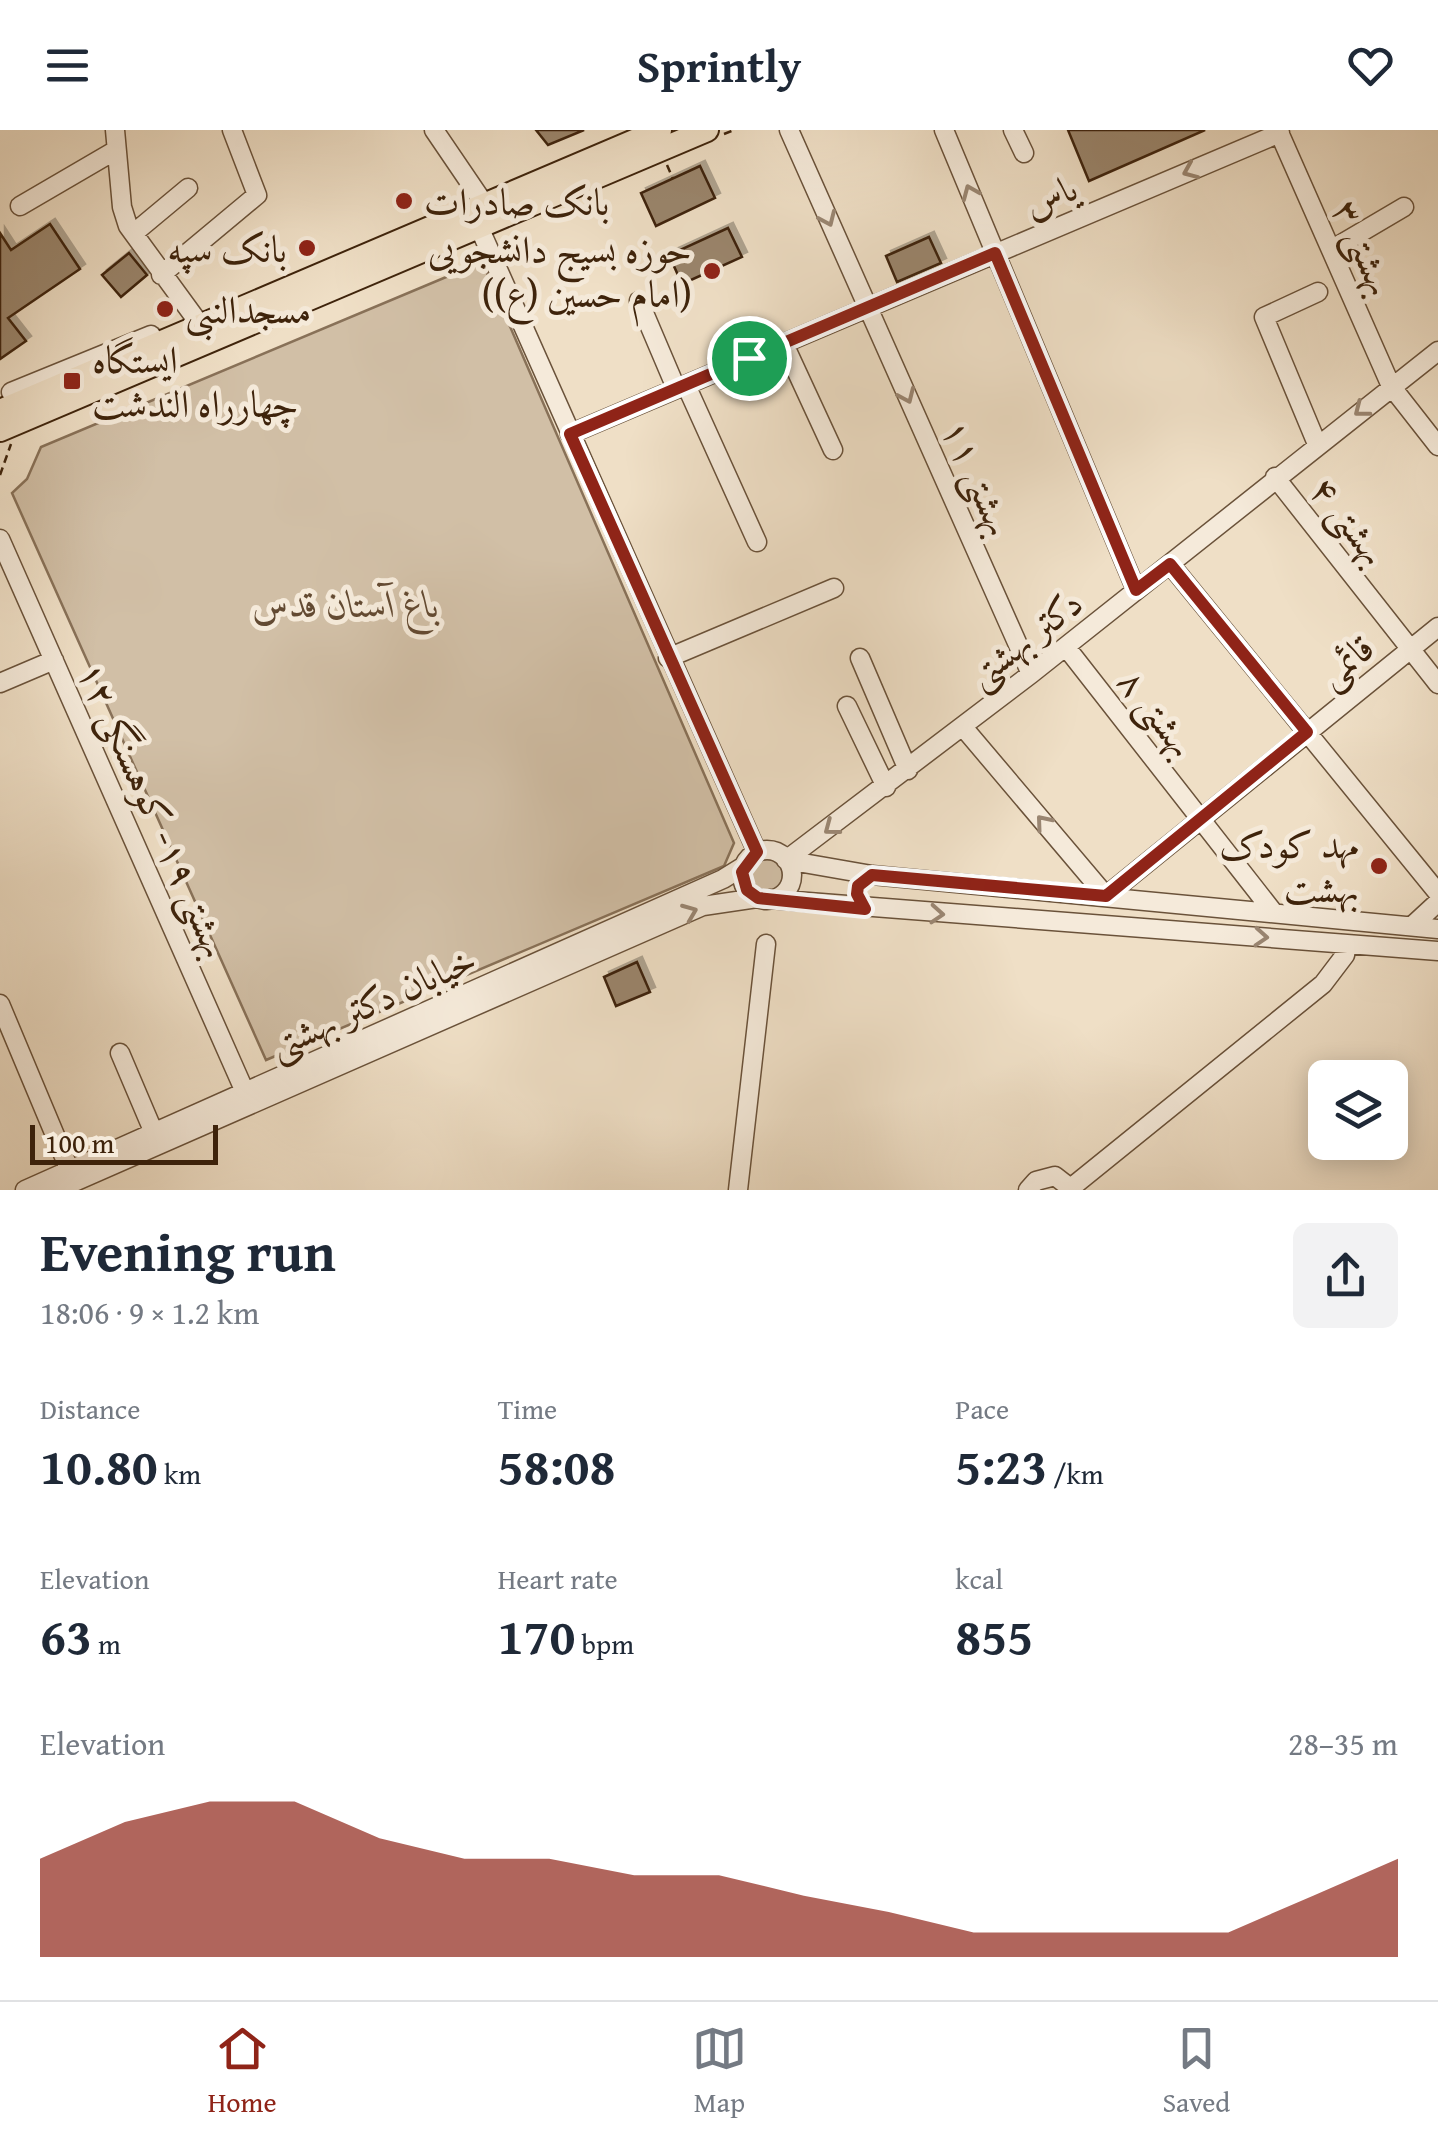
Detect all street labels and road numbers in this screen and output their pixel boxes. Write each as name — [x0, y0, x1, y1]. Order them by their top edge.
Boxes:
street label: یاس — [1014, 158, 1087, 231]
street label: بهشتی ۳ — [1319, 190, 1411, 304]
street label: بهشتی ۱۱ — [929, 410, 1029, 544]
street label: بهشتی ۴ — [1297, 463, 1403, 577]
street label: دکتر بهشتی — [954, 575, 1094, 701]
street label: قائمی — [1305, 620, 1385, 700]
street label: بهشتی ۱۹- کوهسنگی ۱۲ — [65, 652, 245, 966]
street label: بهشتی ۸ — [1105, 655, 1211, 769]
street label: خیابان دکتر بهشتی — [259, 930, 485, 1072]

